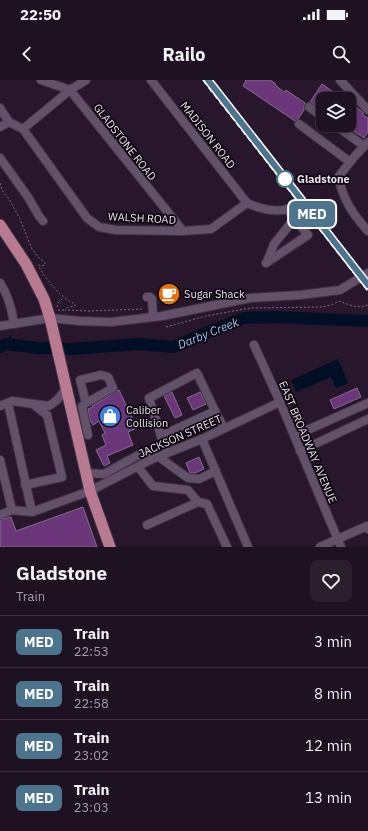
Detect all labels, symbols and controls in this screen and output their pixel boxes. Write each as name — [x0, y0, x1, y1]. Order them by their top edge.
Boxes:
text: 22:50 — [20, 5, 61, 24]
icon: back — [16, 43, 38, 65]
text: Railo — [163, 43, 205, 66]
icon: search — [330, 43, 352, 65]
map controls — [316, 92, 356, 132]
button: layers — [316, 92, 356, 132]
street label: MADISON ROAD — [177, 99, 239, 171]
street label: GLADSTONE ROAD — [91, 101, 159, 183]
marker: Gladstone — [276, 170, 294, 188]
place label: Gladstone — [297, 172, 350, 186]
line badge: MED — [289, 201, 335, 227]
text: MED — [297, 205, 327, 223]
street label: WALSH ROAD — [108, 209, 176, 227]
cafe icon: Sugar Shack — [156, 281, 182, 307]
place label: Sugar Shack — [184, 287, 245, 301]
water label: Darby Creek — [175, 314, 241, 352]
street label: EAST BROADWAY AVENUE — [276, 379, 340, 505]
shop icon: Caliber Collision — [97, 403, 123, 429]
place label: Caliber Collision — [126, 403, 168, 430]
street label: JACKSON STREET — [136, 411, 224, 461]
button: heart — [310, 560, 352, 602]
text: Gladstone — [16, 561, 107, 585]
text: Train — [16, 588, 45, 605]
text: Train — [74, 624, 109, 643]
text: 3 min — [314, 632, 352, 651]
text: MED — [24, 633, 54, 651]
text: 22:53 — [74, 643, 109, 660]
text: Train — [74, 676, 109, 695]
text: 8 min — [314, 684, 352, 703]
text: MED — [24, 685, 54, 703]
text: 22:58 — [74, 695, 109, 712]
text: Train — [74, 728, 109, 747]
text: 12 min — [305, 736, 352, 755]
text: MED — [24, 737, 54, 755]
text: 23:02 — [74, 747, 109, 764]
text: Train — [74, 780, 109, 799]
text: 13 min — [305, 788, 352, 807]
text: MED — [24, 789, 54, 807]
text: 23:03 — [74, 799, 109, 816]

